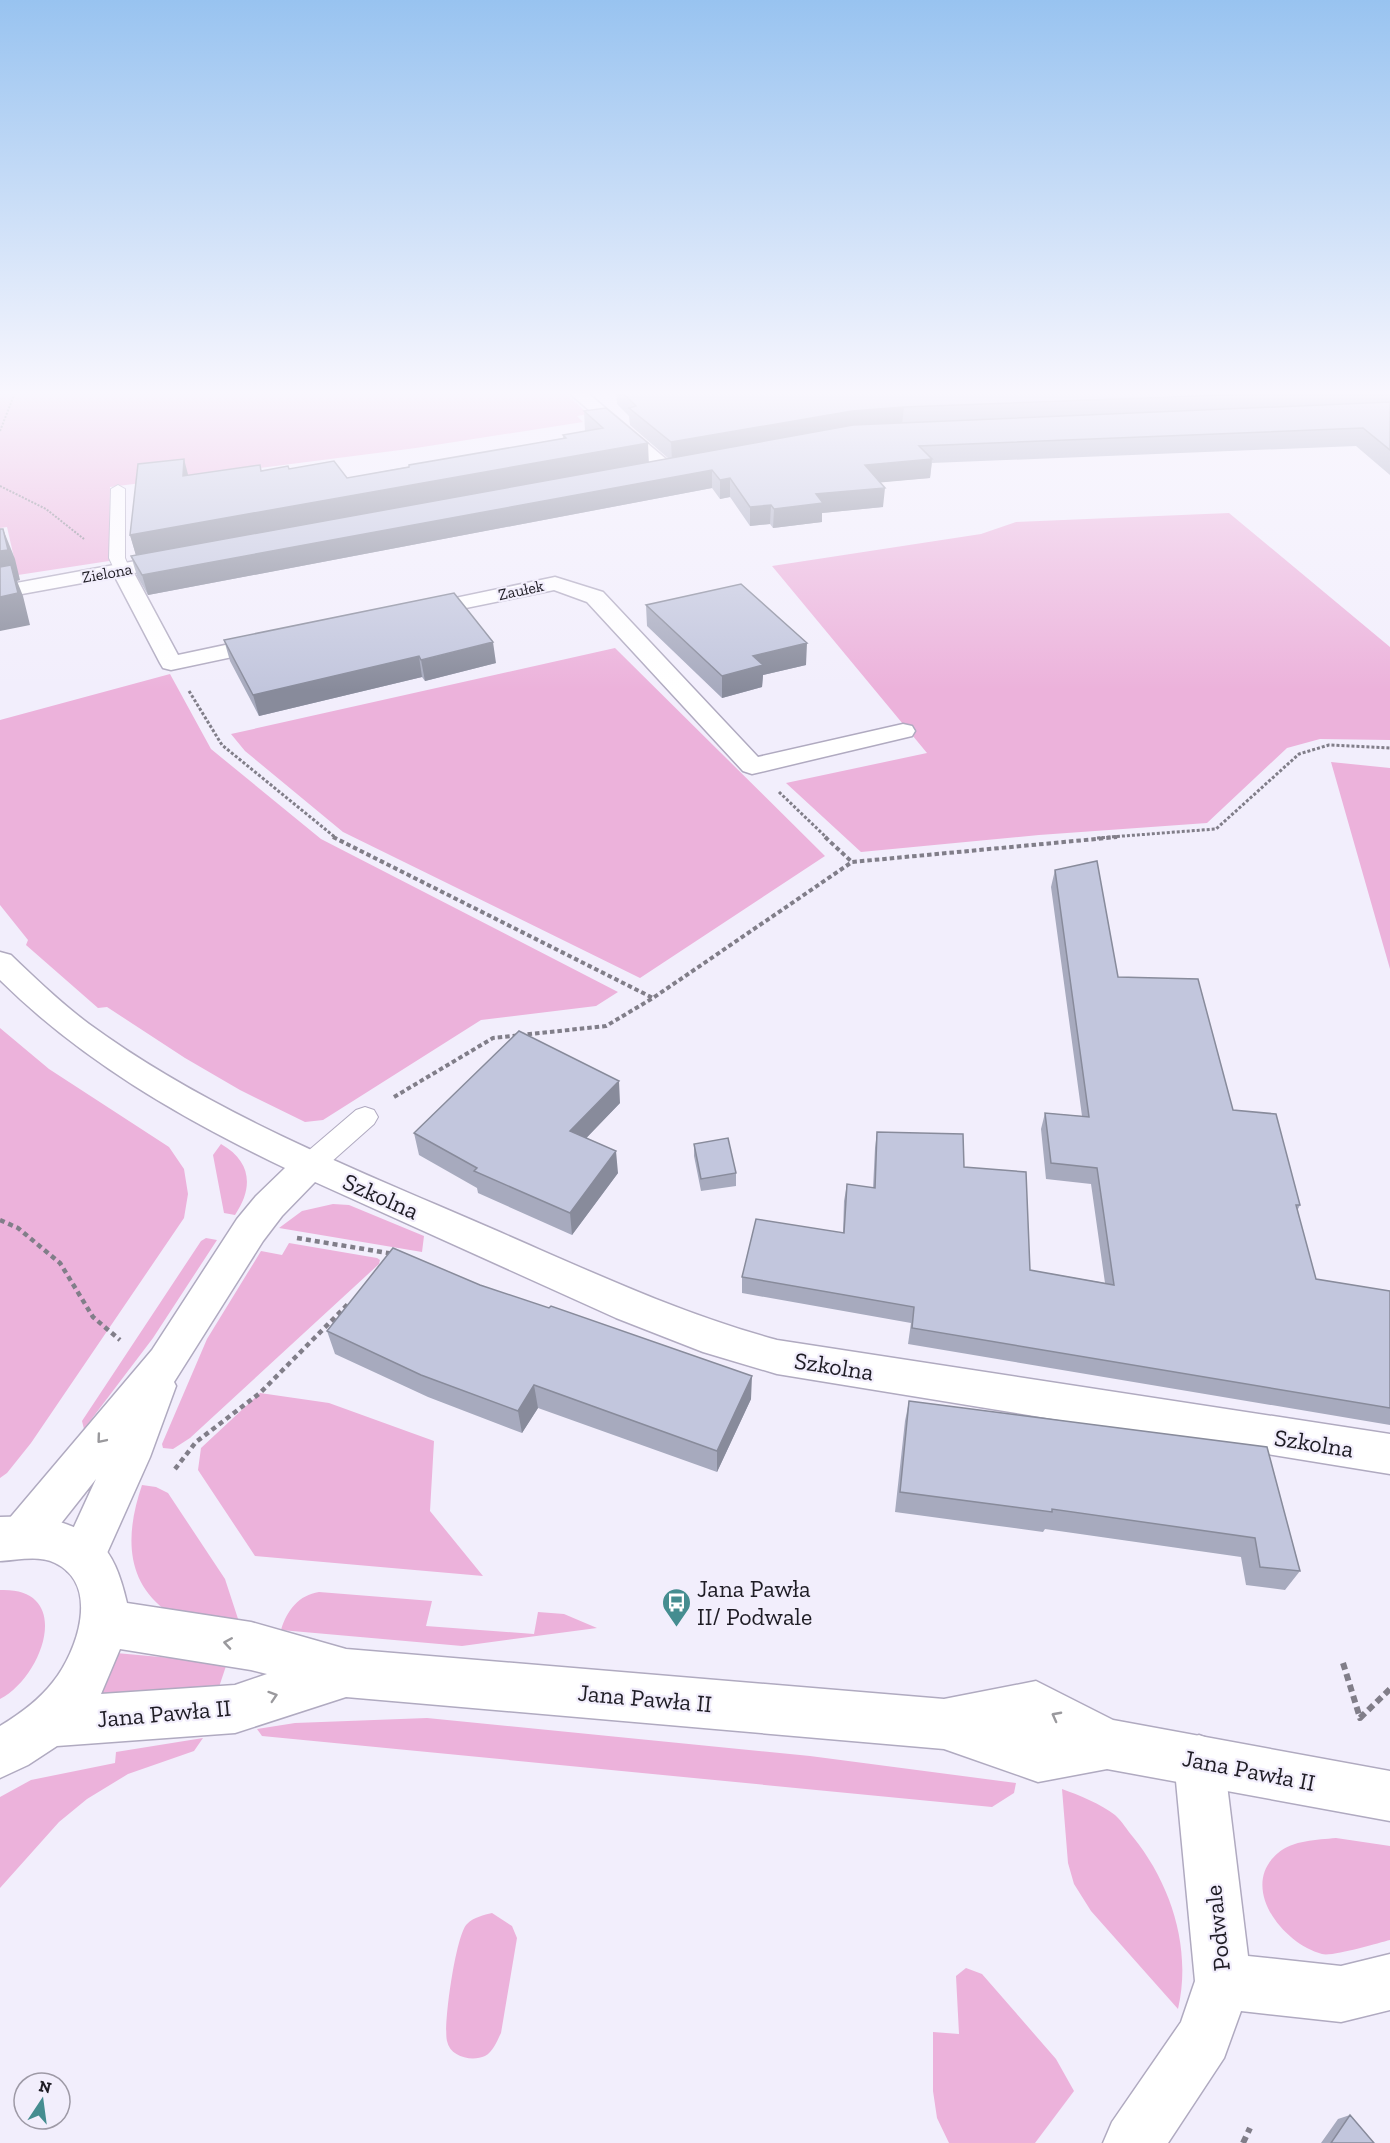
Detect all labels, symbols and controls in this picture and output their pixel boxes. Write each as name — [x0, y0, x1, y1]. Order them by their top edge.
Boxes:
street label: Zielona — [80, 559, 134, 587]
street label: Zaułek — [496, 576, 546, 604]
street label: Szkolna — [339, 1167, 424, 1226]
street label: Szkolna — [792, 1345, 876, 1387]
street label: Szkolna — [1272, 1422, 1356, 1464]
one-way arrow — [97, 1432, 108, 1443]
place label: Jana Pawła II/ Podwale — [697, 1574, 812, 1631]
bus stop icon: Jana Pawła II/ Podwale — [660, 1586, 692, 1628]
one-way arrow — [223, 1637, 233, 1649]
street label: Jana Pawła II — [577, 1678, 713, 1718]
one-way arrow — [267, 1691, 278, 1704]
street label: Jana Pawła II — [96, 1693, 232, 1733]
one-way arrow — [1052, 1712, 1062, 1723]
street label: Jana Pawła II — [1180, 1743, 1318, 1797]
street label: Podwale — [1198, 1884, 1236, 1972]
north arrow — [12, 2071, 72, 2131]
text: N — [37, 2076, 53, 2097]

